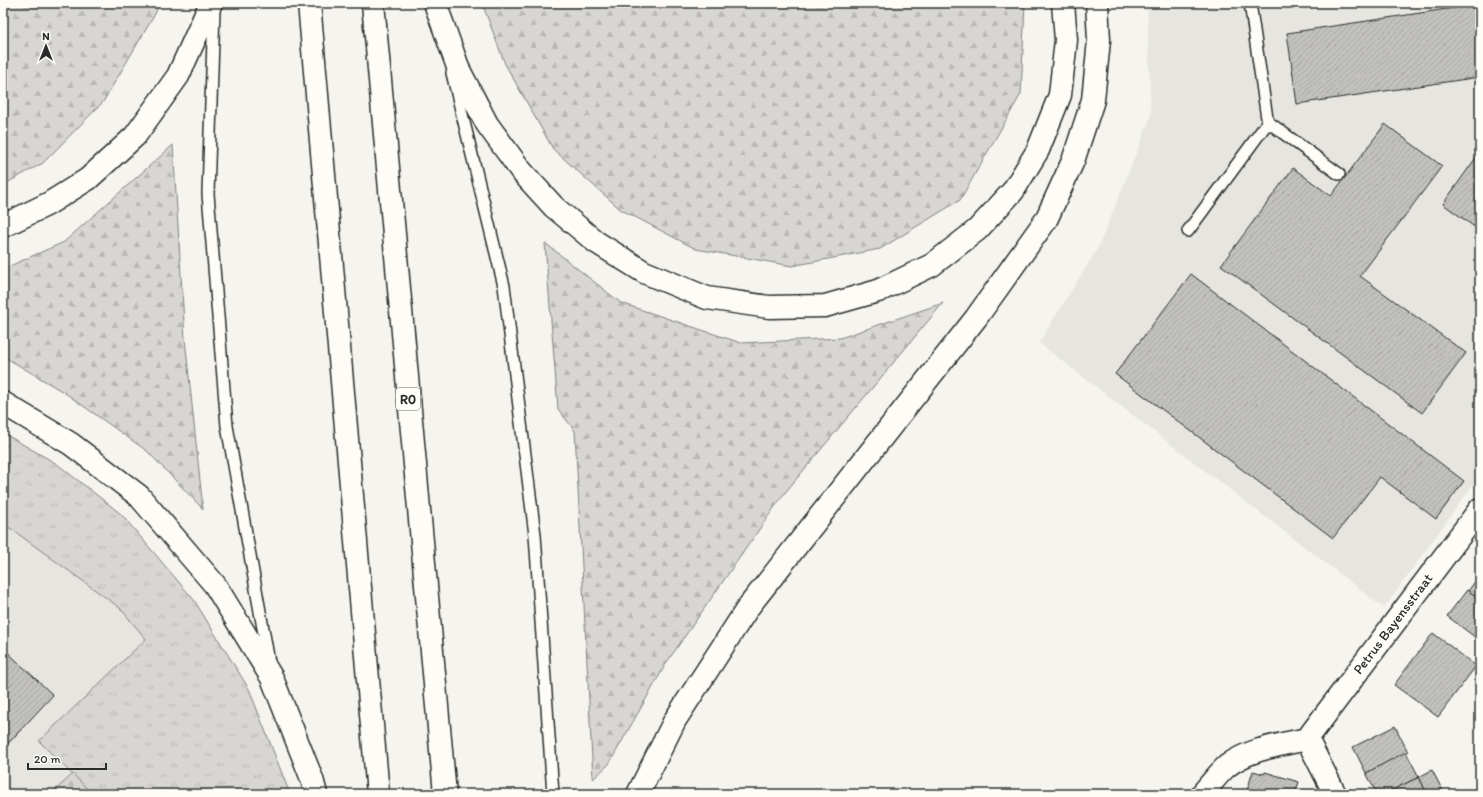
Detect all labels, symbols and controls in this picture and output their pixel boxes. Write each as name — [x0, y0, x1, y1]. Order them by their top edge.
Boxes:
north arrow — [26, 26, 66, 66]
text: N — [42, 30, 50, 43]
road number: R0 — [396, 388, 420, 410]
street label: Petrus Bayensstraat — [1350, 570, 1436, 678]
scale bar — [28, 745, 106, 771]
text: 20 m — [34, 752, 61, 766]

